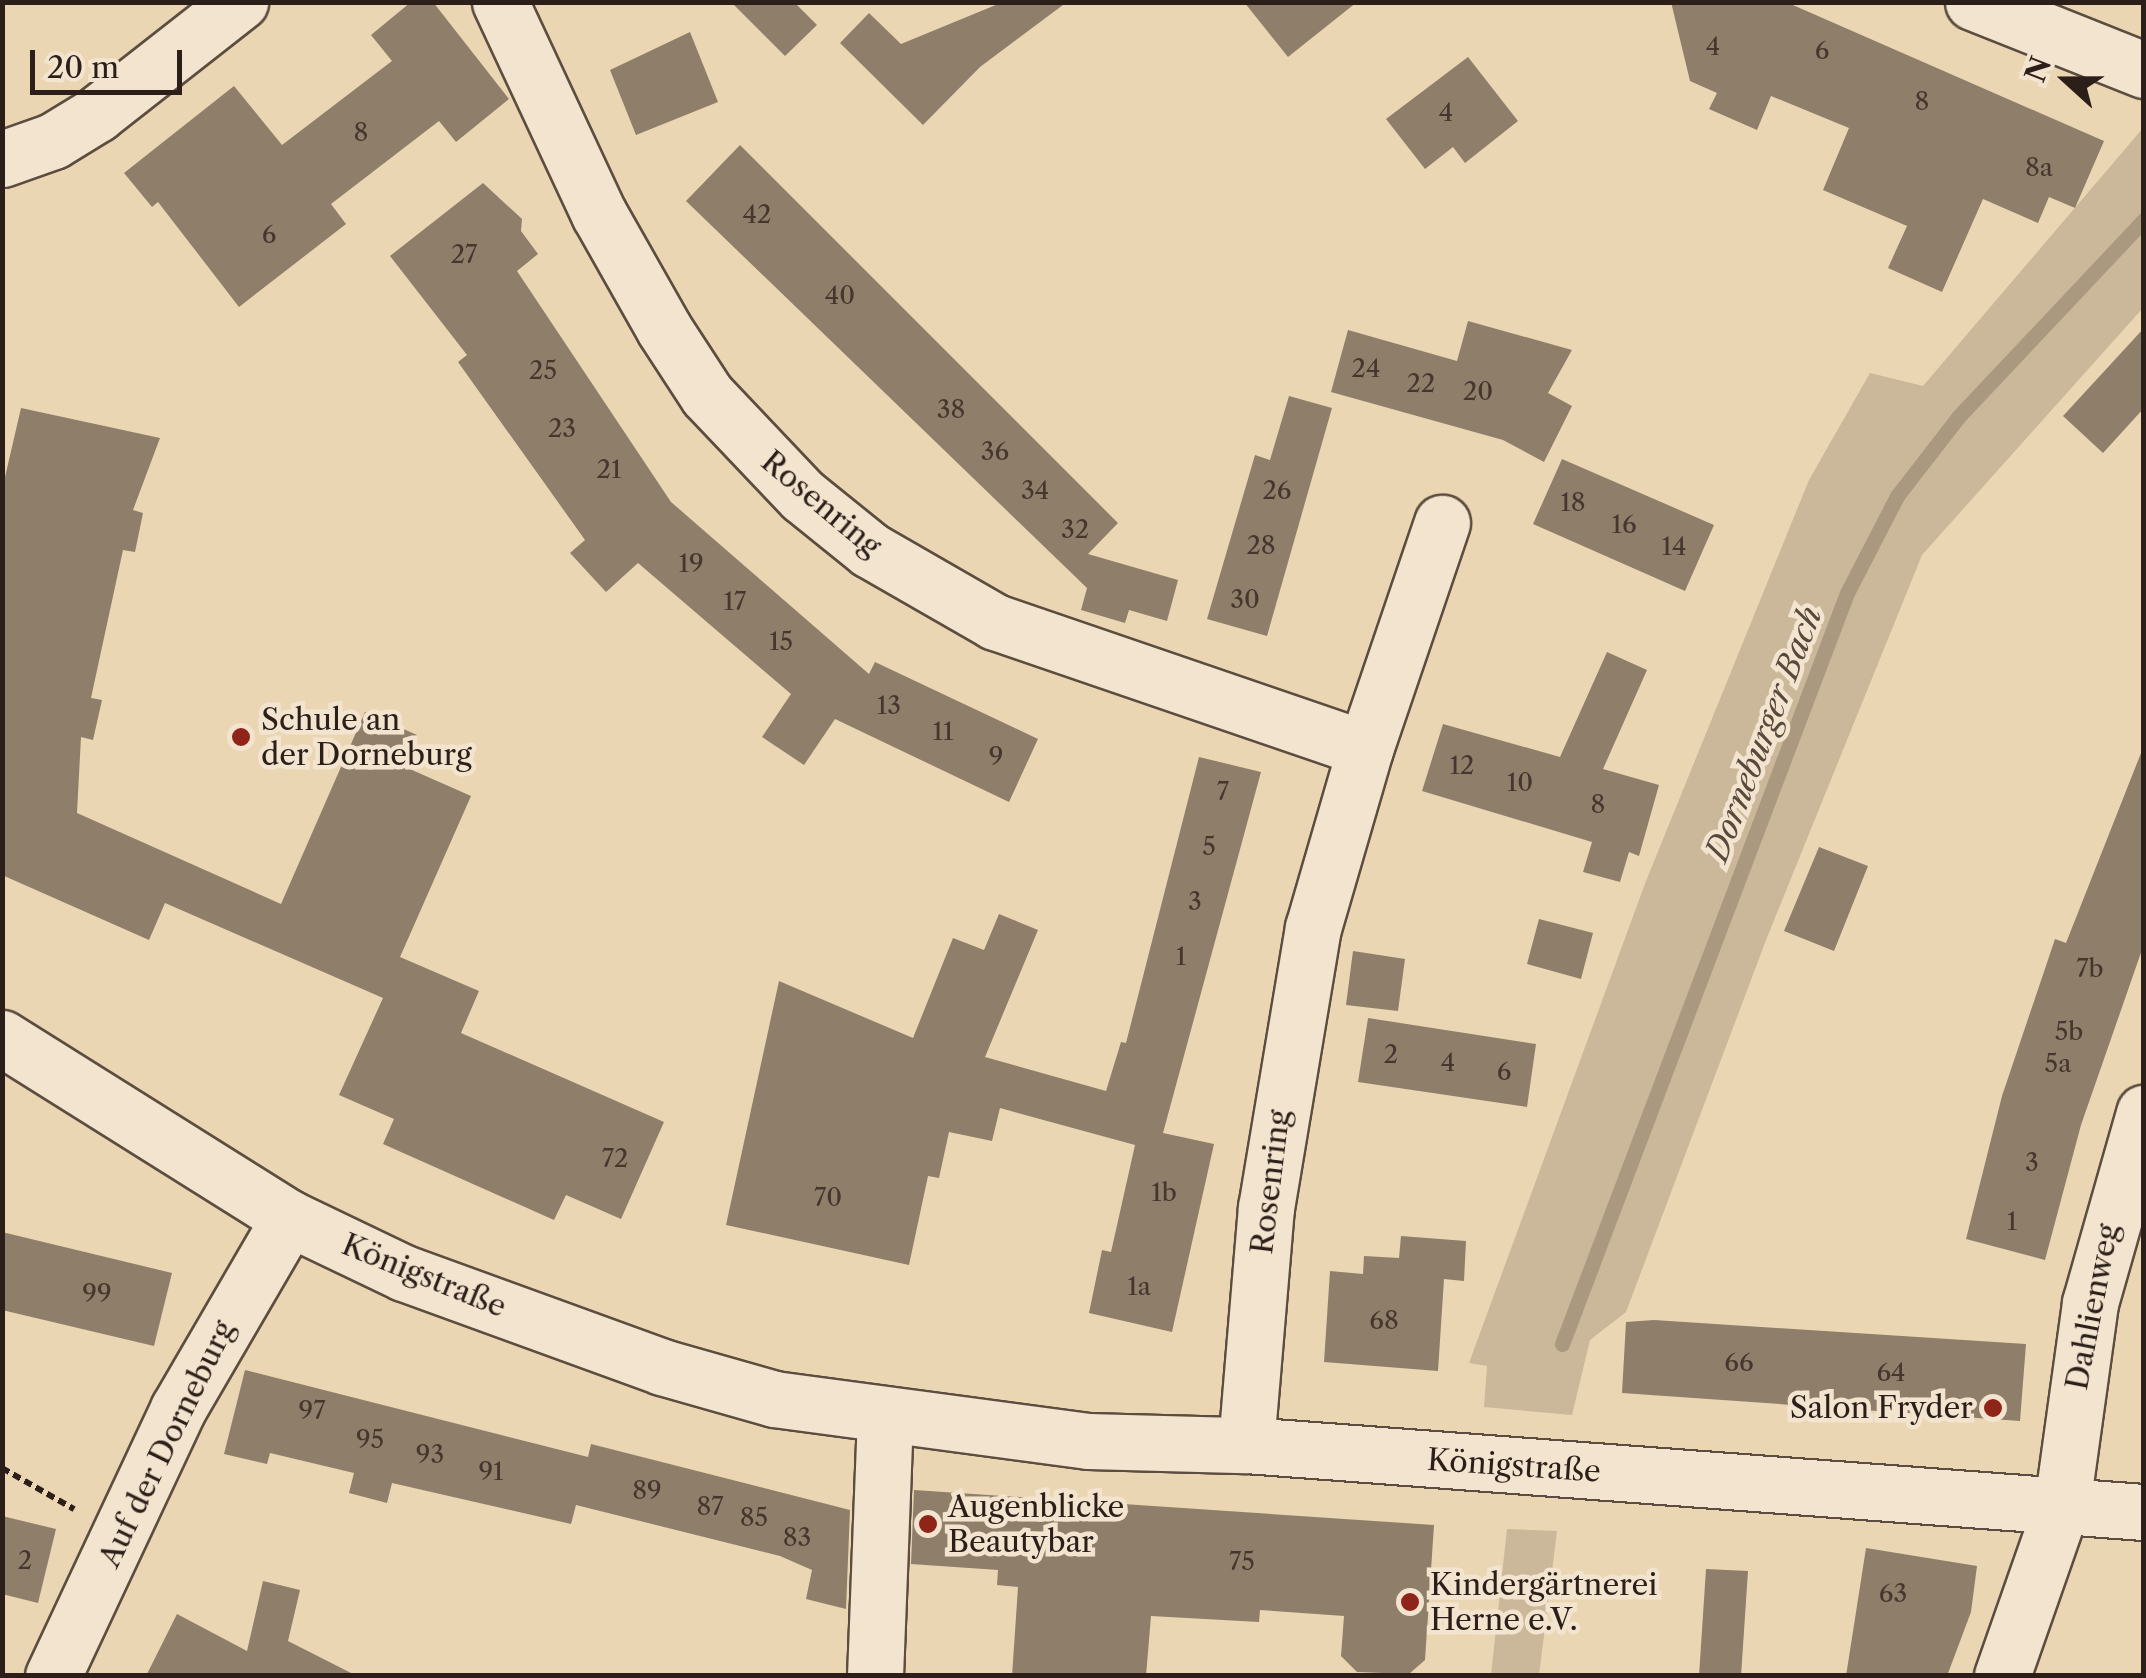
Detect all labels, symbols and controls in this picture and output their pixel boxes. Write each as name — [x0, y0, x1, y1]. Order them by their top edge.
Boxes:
scale bar — [35, 30, 188, 92]
north arrow — [2016, 30, 2116, 130]
house number: 4 — [1706, 32, 1720, 62]
house number: 6 — [1815, 36, 1829, 66]
text: 20 m — [47, 49, 119, 86]
text: N — [2018, 52, 2058, 87]
house number: 8 — [1915, 87, 1929, 117]
house number: 4 — [1439, 98, 1453, 128]
house number: 8 — [354, 118, 368, 148]
house number: 8a — [2025, 153, 2053, 183]
house number: 42 — [743, 200, 771, 230]
house number: 6 — [262, 220, 276, 250]
house number: 27 — [451, 240, 477, 270]
house number: 40 — [825, 281, 855, 311]
house number: 24 — [1352, 354, 1380, 384]
house number: 25 — [529, 356, 557, 386]
house number: 22 — [1407, 369, 1435, 399]
house number: 20 — [1463, 377, 1493, 407]
house number: 38 — [937, 395, 965, 425]
house number: 23 — [548, 414, 576, 444]
house number: 36 — [981, 437, 1009, 467]
street label: Rosenring — [754, 444, 888, 564]
house number: 21 — [597, 455, 621, 485]
house number: 34 — [1021, 476, 1049, 506]
house number: 26 — [1262, 476, 1292, 506]
house number: 18 — [1560, 488, 1586, 518]
house number: 16 — [1611, 510, 1637, 540]
house number: 32 — [1061, 515, 1089, 545]
house number: 28 — [1246, 531, 1276, 561]
house number: 14 — [1662, 532, 1686, 562]
house number: 19 — [678, 549, 704, 579]
house number: 30 — [1230, 585, 1260, 615]
house number: 17 — [724, 587, 746, 617]
water label: Dorneburger Bach — [1698, 601, 1830, 867]
house number: 15 — [769, 627, 793, 657]
house number: 13 — [877, 691, 901, 721]
place label: Schule an der Dorneburg — [261, 702, 473, 772]
house number: 11 — [932, 717, 954, 747]
marker: Schule an der Dorneburg — [230, 726, 252, 748]
house number: 9 — [989, 742, 1003, 772]
house number: 12 — [1450, 751, 1474, 781]
house number: 10 — [1507, 768, 1533, 798]
house number: 7 — [1217, 777, 1229, 807]
house number: 8 — [1591, 790, 1605, 820]
house number: 5 — [1202, 832, 1216, 862]
house number: 3 — [1188, 887, 1202, 917]
house number: 1 — [1176, 942, 1186, 972]
house number: 7b — [2076, 954, 2104, 984]
house number: 5b — [2055, 1017, 2083, 1047]
house number: 2 — [1384, 1040, 1398, 1070]
house number: 4 — [1441, 1048, 1455, 1078]
house number: 5a — [2045, 1049, 2071, 1079]
house number: 6 — [1497, 1057, 1511, 1087]
street label: Rosenring — [1244, 1108, 1298, 1256]
house number: 72 — [602, 1144, 628, 1174]
house number: 3 — [2025, 1148, 2039, 1178]
house number: 1b — [1151, 1178, 1177, 1208]
house number: 70 — [814, 1183, 842, 1213]
house number: 1 — [2007, 1207, 2017, 1237]
street label: Dahlienweg — [2059, 1221, 2127, 1393]
street label: Königstraße — [337, 1227, 511, 1325]
house number: 1a — [1127, 1272, 1151, 1302]
house number: 99 — [82, 1279, 112, 1309]
house number: 68 — [1369, 1306, 1399, 1336]
street label: Auf der Dorneburg — [92, 1315, 242, 1573]
house number: 66 — [1724, 1348, 1754, 1378]
house number: 64 — [1876, 1358, 1906, 1388]
place label: Salon Fryder — [1790, 1390, 1973, 1426]
house number: 97 — [299, 1396, 325, 1426]
marker: Salon Fryder — [1982, 1397, 2004, 1419]
house number: 95 — [356, 1425, 384, 1455]
house number: 93 — [416, 1440, 444, 1470]
street label: Königstraße — [1426, 1442, 1602, 1490]
house number: 91 — [478, 1457, 504, 1487]
house number: 89 — [632, 1476, 662, 1506]
place label: Augenblicke Beautybar — [948, 1489, 1124, 1560]
house number: 87 — [696, 1492, 724, 1522]
house number: 85 — [740, 1503, 768, 1533]
marker: Augenblicke Beautybar — [917, 1513, 939, 1535]
house number: 83 — [783, 1523, 811, 1553]
house number: 2 — [18, 1546, 32, 1576]
house number: 75 — [1229, 1547, 1255, 1577]
place label: Kindergärtnerei Herne e.V. — [1430, 1567, 1657, 1638]
house number: 63 — [1879, 1579, 1907, 1609]
marker: Kindergärtnerei Herne e.V. — [1399, 1591, 1421, 1613]

